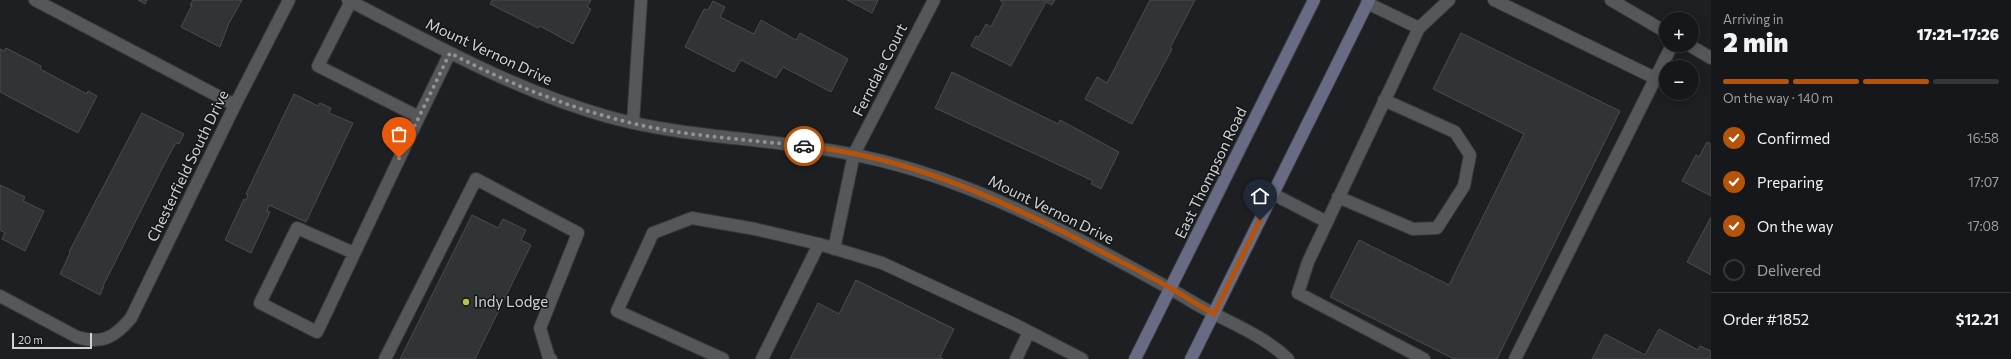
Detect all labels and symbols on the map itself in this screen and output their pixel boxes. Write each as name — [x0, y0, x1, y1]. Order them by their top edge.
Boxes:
street label: Mount Vernon Drive — [423, 14, 556, 88]
street label: Ferndale Court — [848, 20, 910, 119]
street label: Chesterfield South Drive — [143, 87, 232, 244]
street label: East Thompson Road — [1170, 104, 1250, 241]
pin — [382, 117, 416, 158]
courier — [784, 126, 824, 166]
street label: Mount Vernon Drive — [986, 171, 1117, 247]
pin — [1243, 179, 1277, 220]
place label: Indy Lodge — [474, 292, 548, 310]
marker: Indy Lodge — [461, 297, 471, 307]
scale bar — [12, 331, 92, 350]

